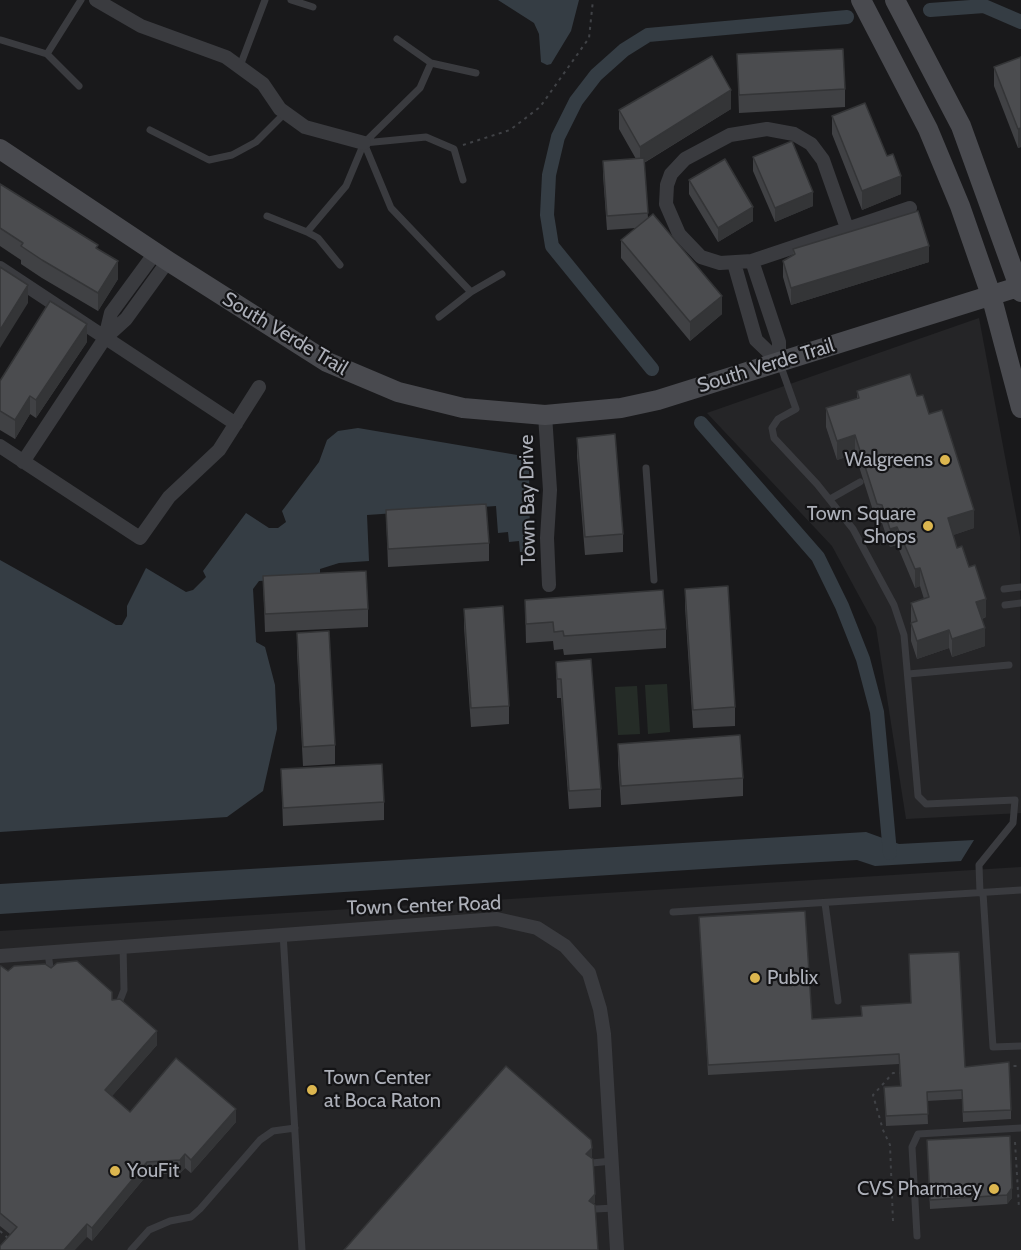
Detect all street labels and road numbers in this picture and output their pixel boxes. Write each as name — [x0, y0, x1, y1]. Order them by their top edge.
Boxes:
street label: South Verde Trail — [218, 287, 352, 381]
street label: South Verde Trail — [695, 334, 837, 398]
street label: Town Bay Drive — [515, 434, 541, 566]
street label: Town Center Road — [346, 891, 502, 921]

